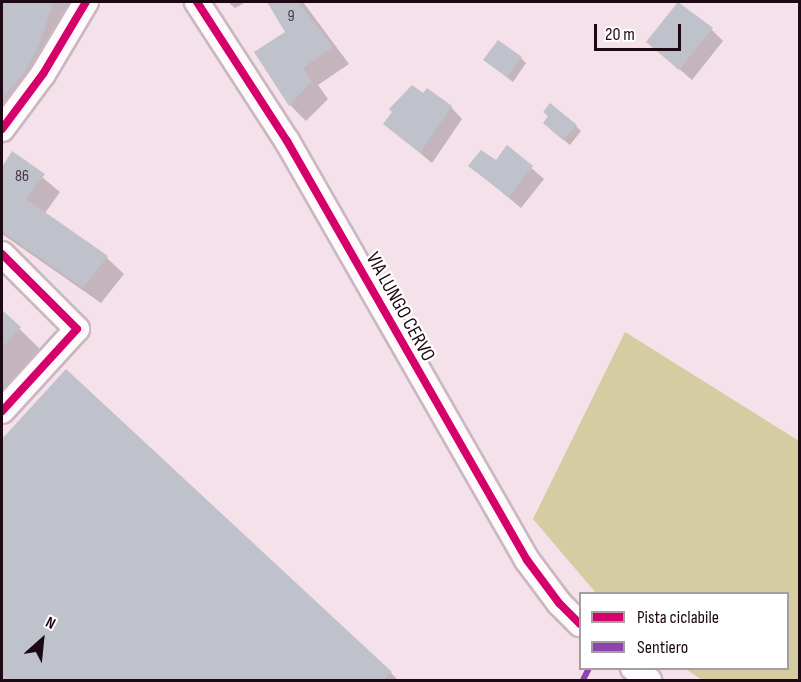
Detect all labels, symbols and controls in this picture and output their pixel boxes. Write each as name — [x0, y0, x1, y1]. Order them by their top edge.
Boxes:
house number: 9 — [287, 7, 295, 27]
scale bar — [597, 12, 684, 50]
text: 20 m — [605, 24, 635, 45]
house number: 86 — [15, 167, 29, 187]
street label: VIA LUNGO CERVO — [360, 248, 440, 366]
legend — [579, 592, 789, 670]
text: Pista ciclabile — [637, 607, 719, 628]
north arrow — [12, 610, 72, 670]
text: N — [42, 613, 59, 634]
text: Sentiero — [637, 637, 688, 658]

